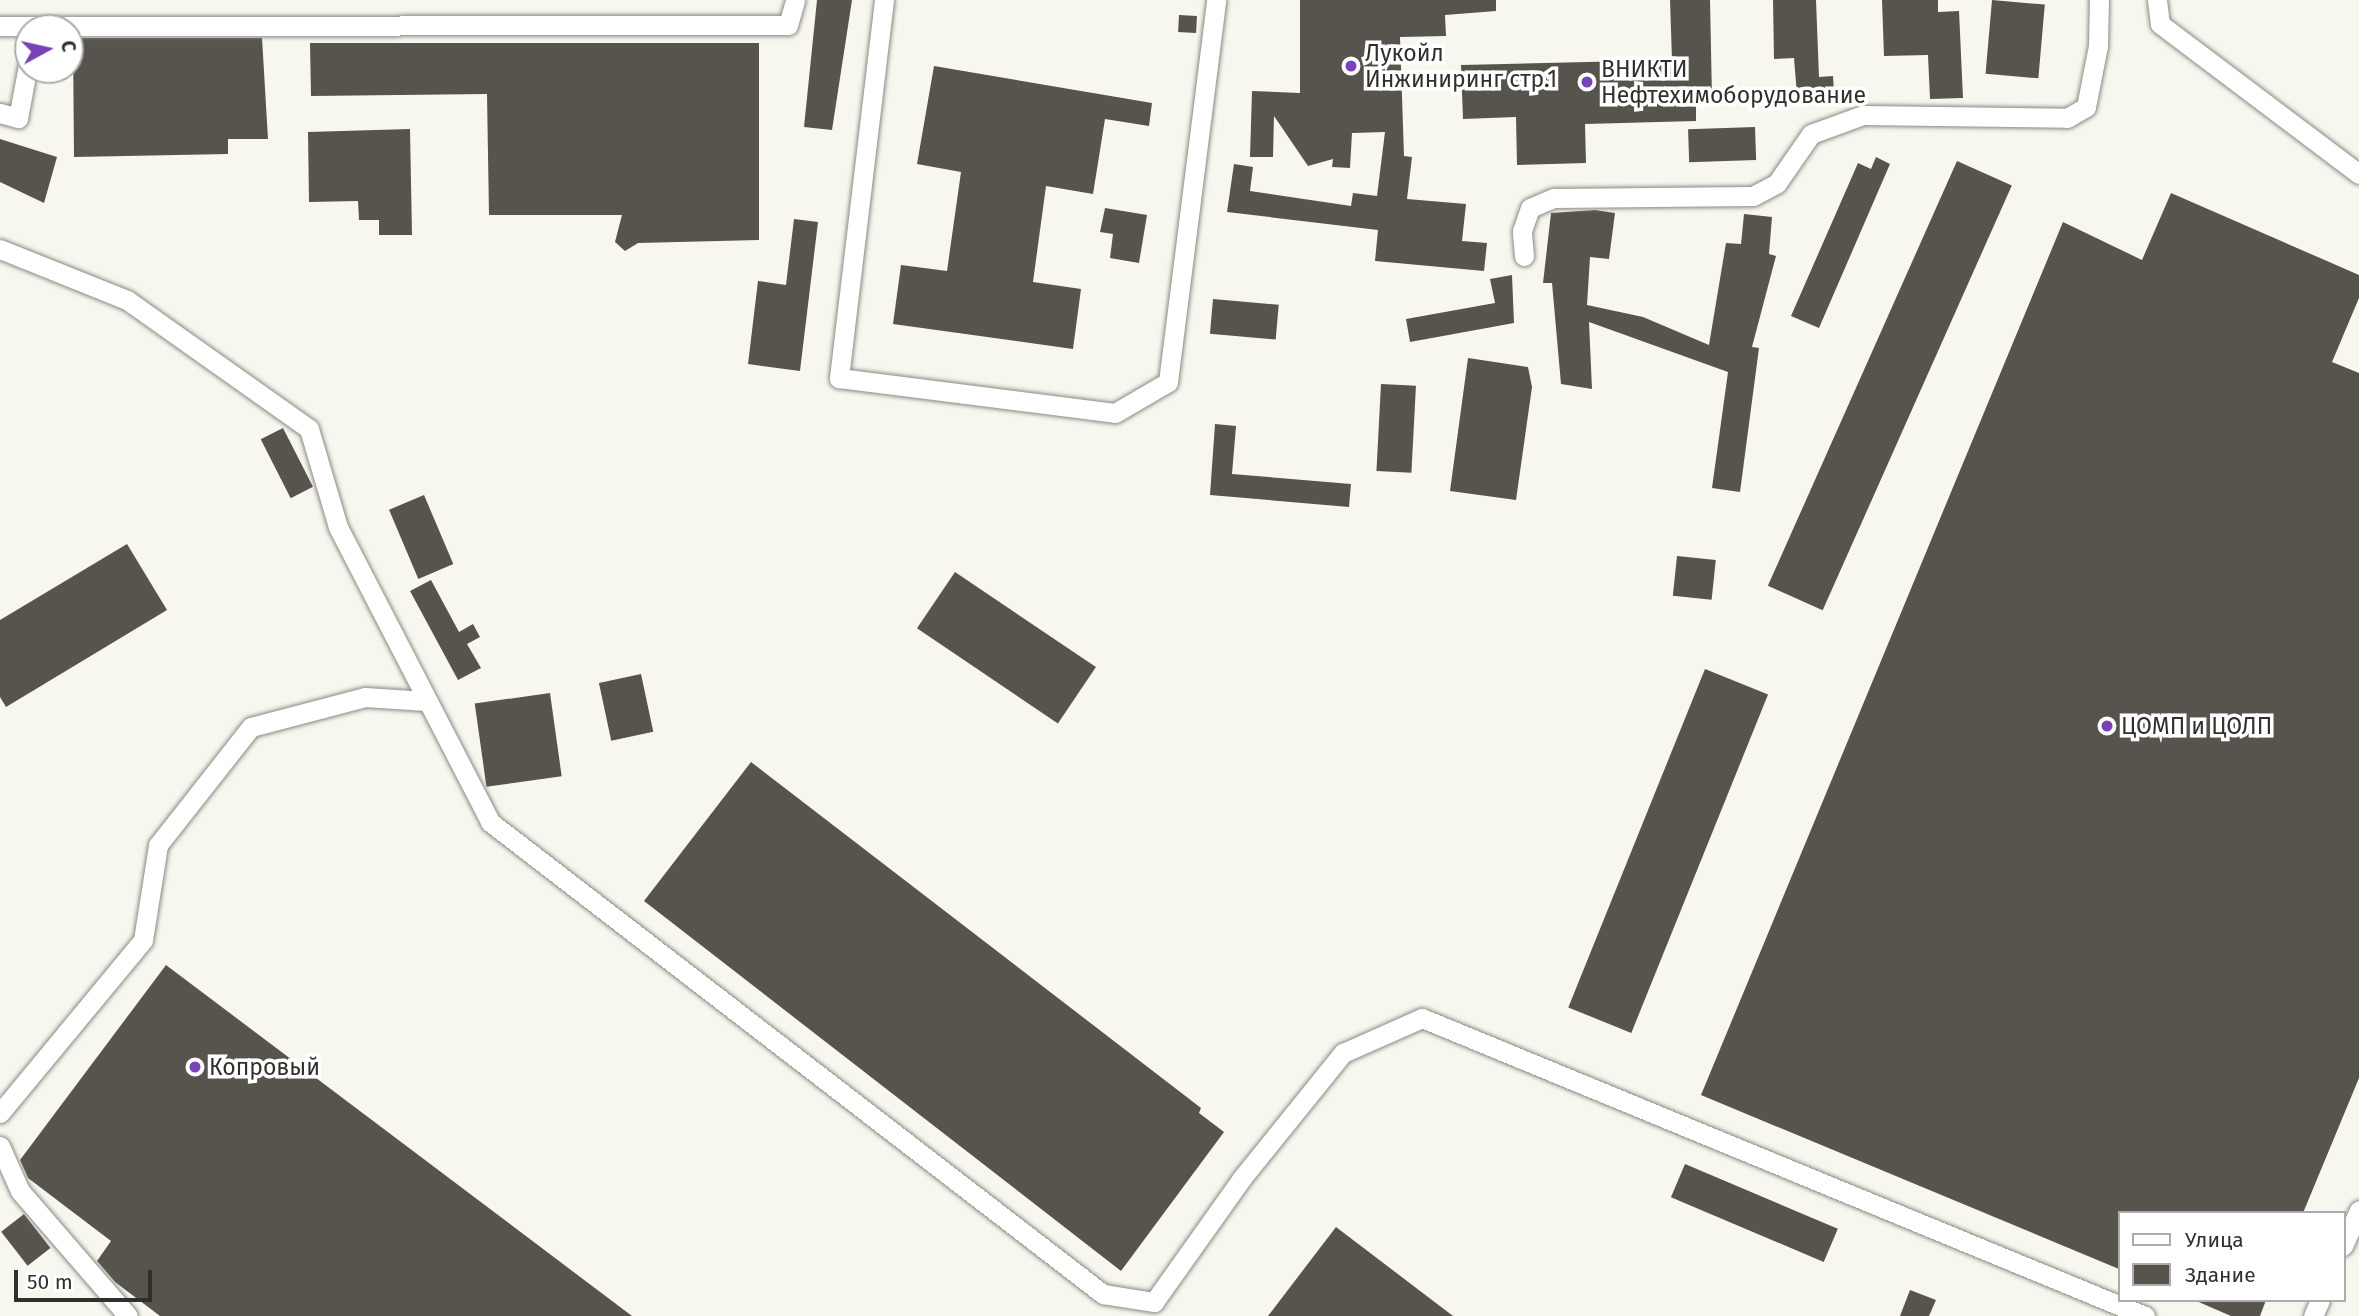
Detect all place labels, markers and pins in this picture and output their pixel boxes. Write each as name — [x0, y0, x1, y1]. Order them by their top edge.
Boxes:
place label: Лукойл Инжиниринг стр.1 — [1365, 39, 1557, 93]
place label: ВНИКТИ Нефтехимоборудование — [1601, 55, 1866, 109]
marker: Лукойл Инжиниринг стр.1 — [1343, 58, 1359, 74]
marker: ВНИКТИ Нефтехимоборудование — [1579, 74, 1595, 90]
place label: ЦОМП и ЦОЛП — [2121, 712, 2272, 740]
marker: ЦОМП и ЦОЛП — [2099, 718, 2115, 734]
place label: Копровый — [209, 1053, 320, 1081]
marker: Копровый — [187, 1059, 203, 1075]

